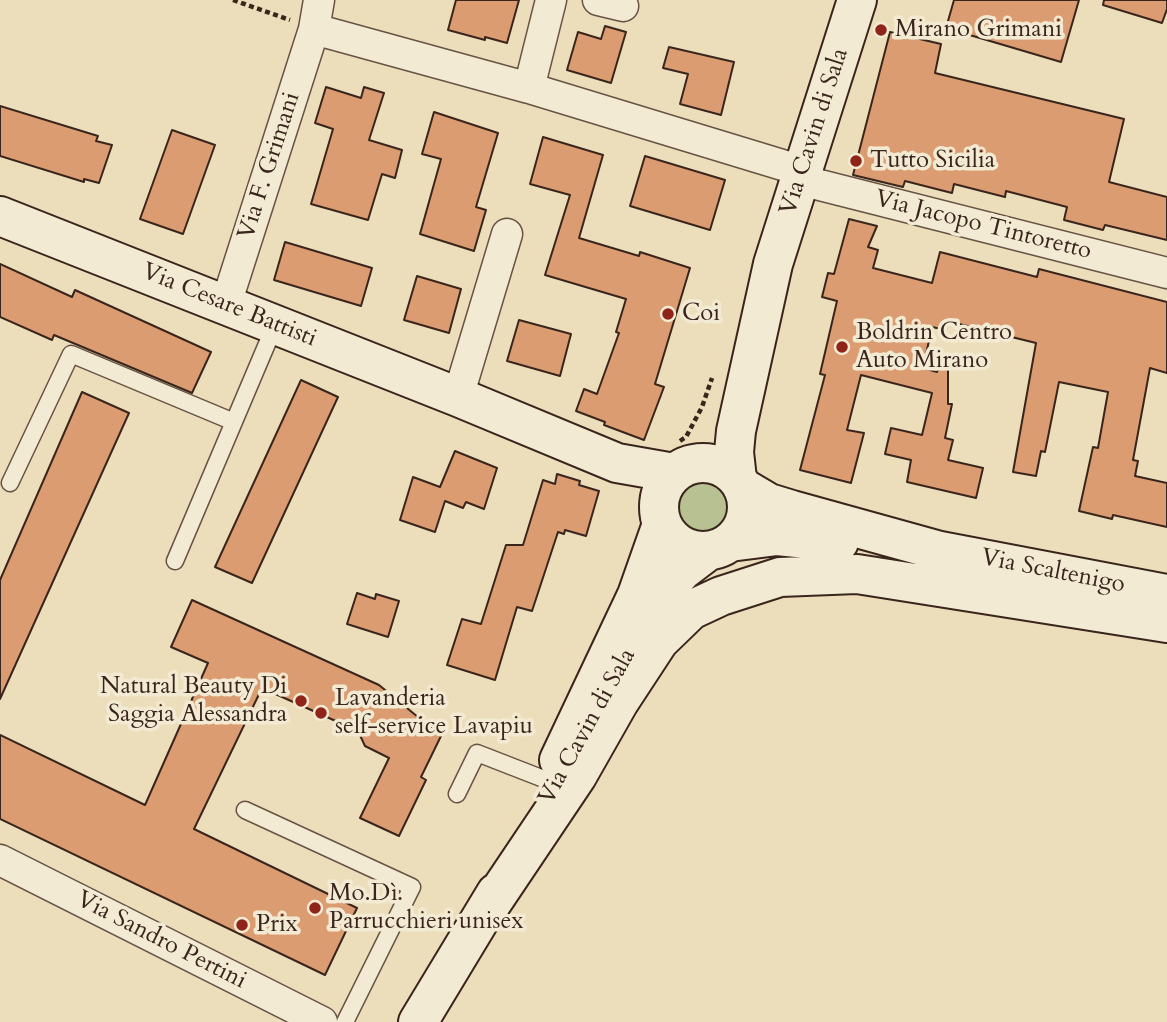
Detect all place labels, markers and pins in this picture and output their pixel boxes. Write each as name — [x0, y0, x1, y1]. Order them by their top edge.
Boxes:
place label: Mirano Grimani — [895, 16, 1062, 44]
marker: Mirano Grimani — [873, 22, 889, 38]
place label: Tutto Sicilia — [870, 147, 995, 175]
marker: Tutto Sicilia — [848, 153, 864, 169]
place label: Coi — [682, 300, 720, 328]
marker: Coi — [660, 306, 676, 322]
place label: Boldrin Centro Auto Mirano — [856, 319, 1012, 375]
marker: Boldrin Centro Auto Mirano — [834, 339, 850, 355]
place label: Natural Beauty Di Saggia Alessandra — [100, 673, 287, 729]
place label: Lavanderia self-service Lavapiu — [335, 685, 533, 741]
marker: Natural Beauty Di Saggia Alessandra — [293, 693, 309, 709]
marker: Lavanderia self-service Lavapiu — [313, 705, 329, 721]
place label: Mo.Dì. Parrucchieri unisex — [329, 880, 523, 936]
marker: Mo.Dì. Parrucchieri unisex — [307, 900, 323, 916]
place label: Prix — [256, 911, 298, 939]
marker: Prix — [234, 917, 250, 933]

